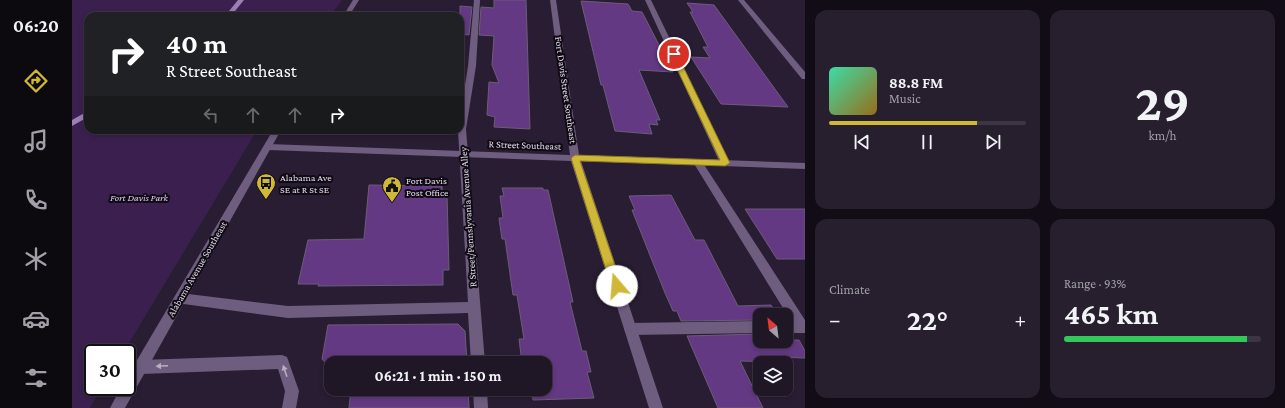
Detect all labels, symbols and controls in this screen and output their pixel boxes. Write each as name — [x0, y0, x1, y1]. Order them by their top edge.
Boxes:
text: 06:20 — [13, 16, 59, 36]
icon: right — [100, 28, 152, 80]
text: 40 m — [166, 28, 227, 59]
street label: Fort Davis Street Southeast — [553, 36, 579, 145]
pin — [657, 37, 691, 71]
icon: arrive — [663, 43, 685, 65]
text: R Street Southeast — [166, 61, 297, 81]
icon: directions — [22, 67, 50, 95]
text: 29 — [1135, 73, 1190, 131]
text: 88.8 FM — [889, 75, 943, 91]
text: Music — [889, 91, 921, 106]
icon: left — [200, 104, 222, 126]
icon: ahead — [242, 104, 264, 126]
icon: ahead — [284, 104, 306, 126]
icon: right — [326, 104, 348, 126]
icon: music — [22, 127, 50, 155]
text: km/h — [1148, 128, 1177, 143]
icon: previous — [851, 131, 873, 153]
icon: pause — [916, 131, 938, 153]
icon: next — [982, 131, 1004, 153]
street label: R Street Southeast — [489, 138, 562, 152]
street label: R Street/Pennslyvania Avenue Alley — [458, 146, 478, 287]
bus stop icon: Alabama Ave SE at R St SE — [255, 172, 277, 200]
place label: Alabama Ave SE at R St SE — [280, 172, 332, 195]
public building icon: Fort Davis Post Office — [381, 175, 403, 203]
place label: Fort Davis Post Office — [406, 175, 449, 198]
icon: phone — [22, 186, 50, 214]
park label: Fort Davis Park — [110, 192, 169, 203]
street label: Alabama Avenue Southeast — [165, 219, 229, 319]
icon: climate — [22, 245, 50, 273]
position arrow — [596, 265, 638, 307]
text: Range · 93% — [1064, 276, 1126, 291]
text: Climate — [829, 282, 870, 297]
text: 465 km — [1064, 297, 1158, 330]
text: 22° — [907, 303, 948, 336]
icon: car — [22, 305, 50, 333]
text: − — [829, 307, 841, 332]
text: + — [1014, 307, 1026, 332]
north arrow — [753, 308, 793, 348]
map controls — [753, 308, 793, 396]
speed limit sign: 30 — [84, 344, 136, 396]
button: layers — [753, 356, 793, 396]
one-way arrow — [155, 363, 168, 369]
icon: filters — [22, 364, 50, 392]
one-way arrow — [282, 364, 288, 376]
text: 06:21 · 1 min · 150 m — [375, 368, 501, 384]

